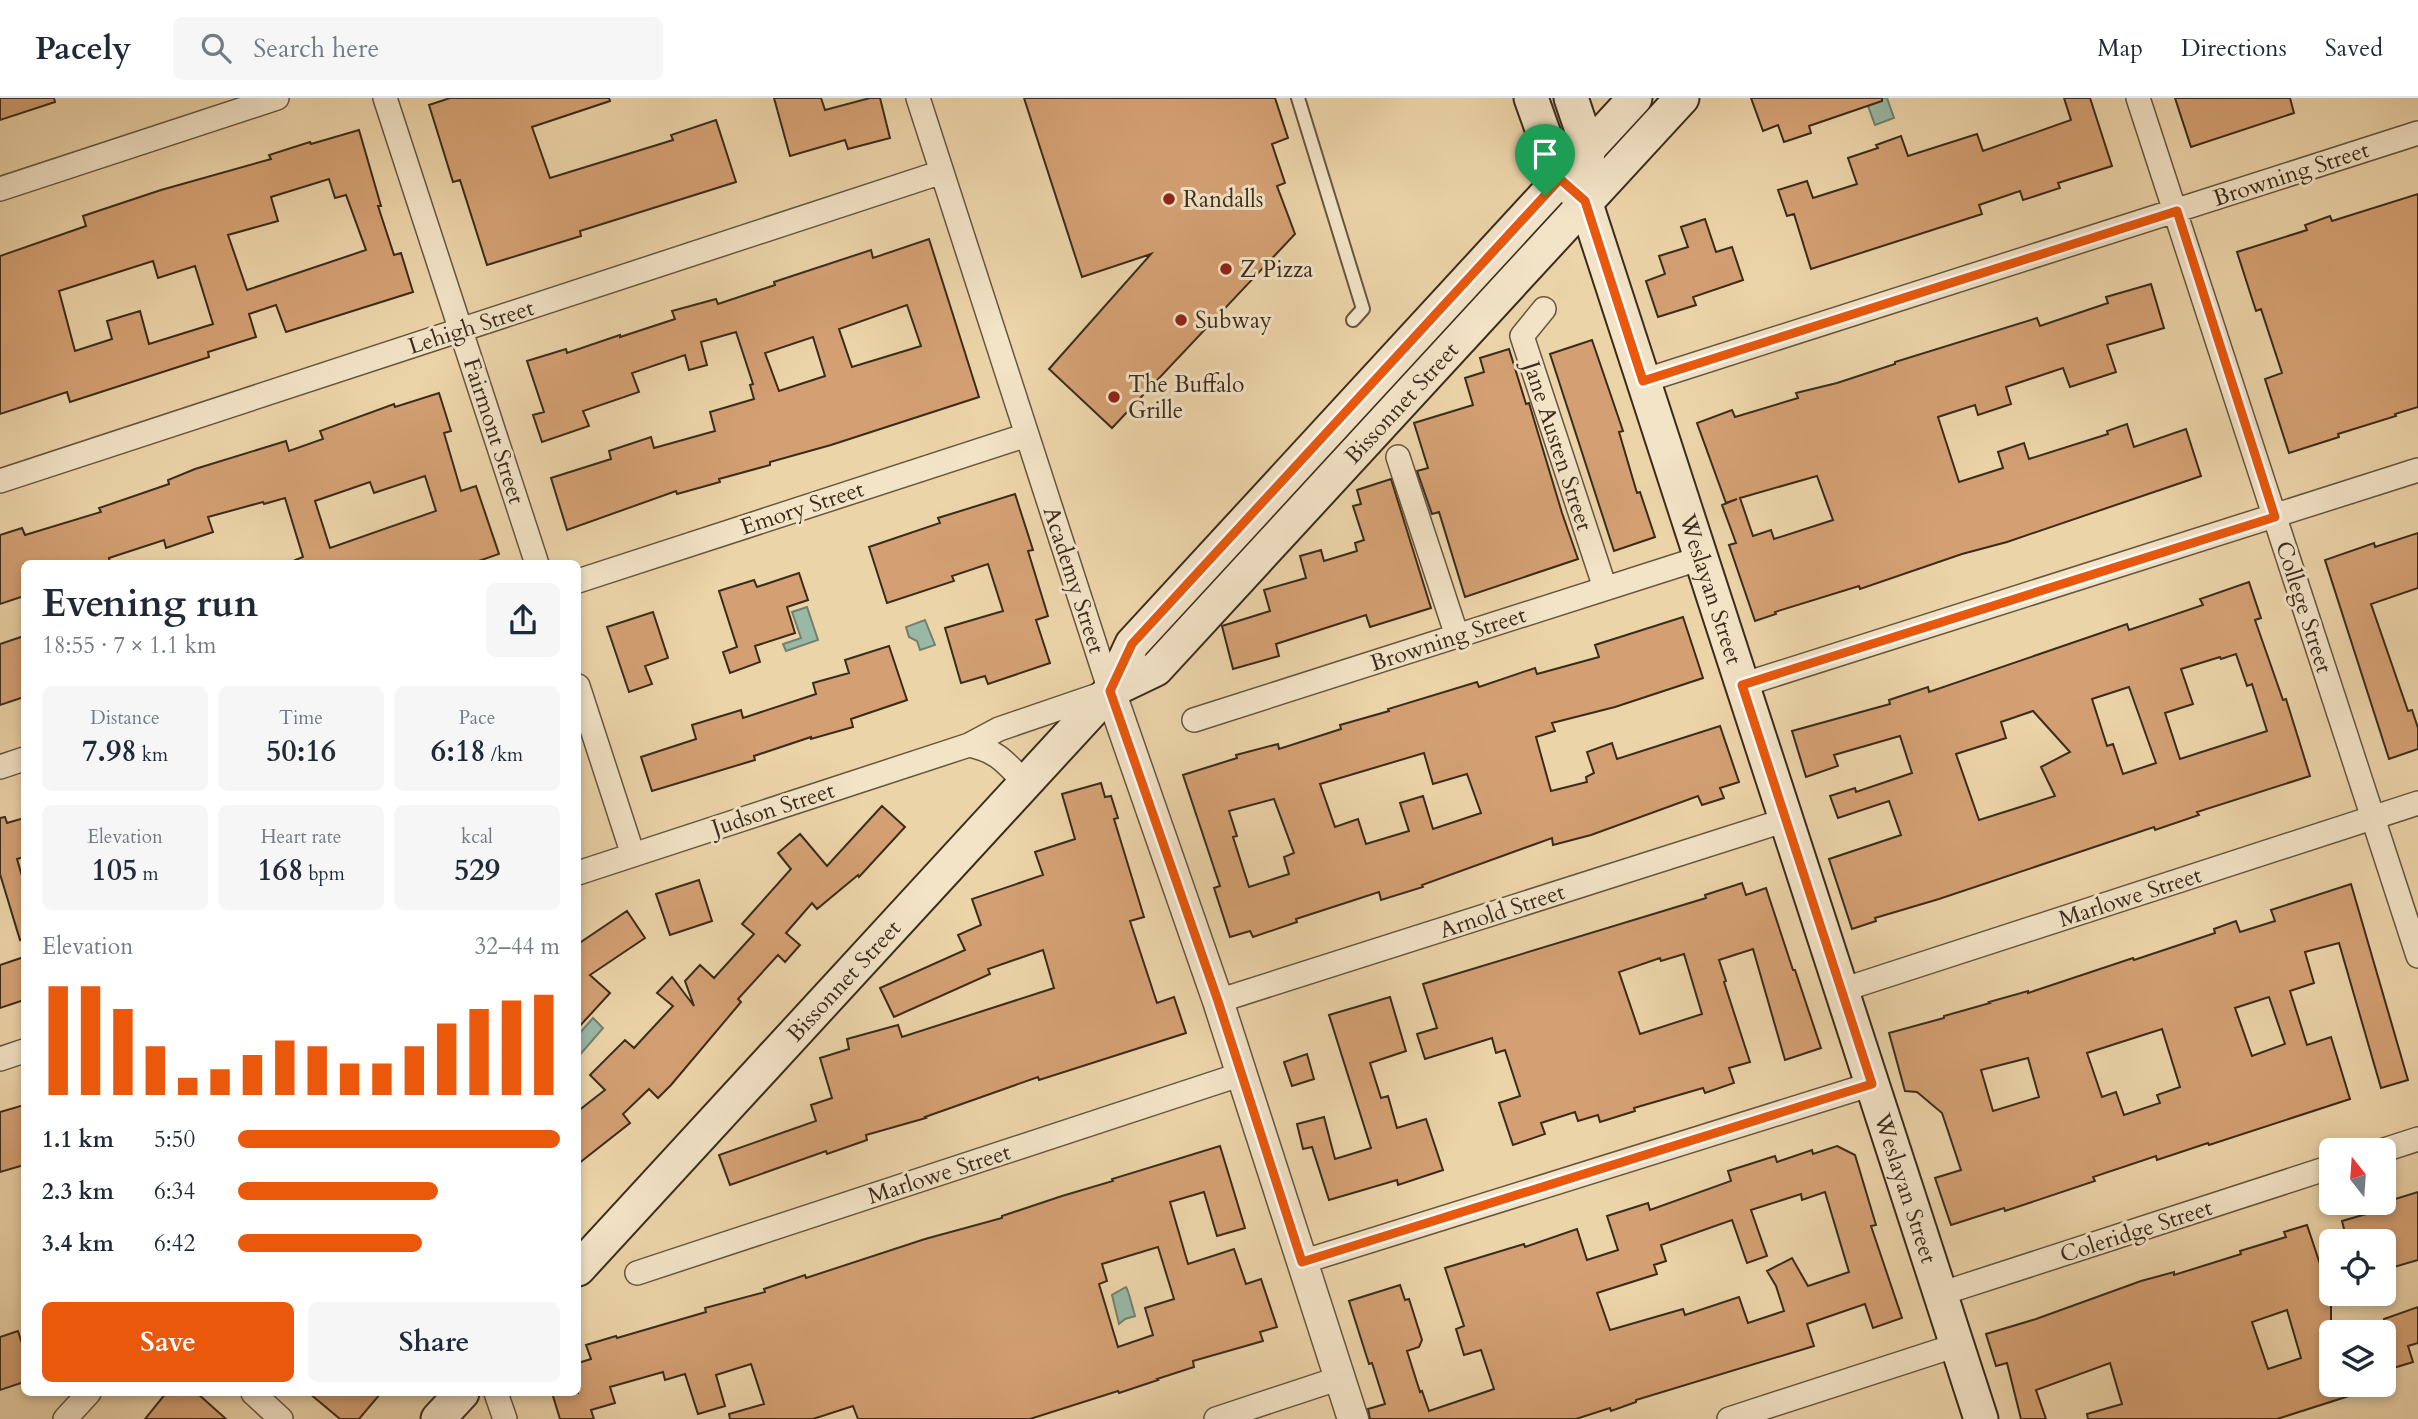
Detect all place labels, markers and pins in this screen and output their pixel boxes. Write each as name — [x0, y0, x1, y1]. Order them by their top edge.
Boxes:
pin — [1515, 124, 1575, 196]
place label: Randalls — [1183, 184, 1264, 215]
marker: Randalls — [1161, 191, 1177, 207]
place label: Z Pizza — [1240, 254, 1313, 285]
marker: Z Pizza — [1218, 261, 1234, 277]
place label: Subway — [1195, 305, 1272, 336]
marker: Subway — [1173, 312, 1189, 328]
place label: The Buffalo Grille — [1128, 369, 1244, 426]
marker: The Buffalo Grille — [1106, 389, 1122, 405]

